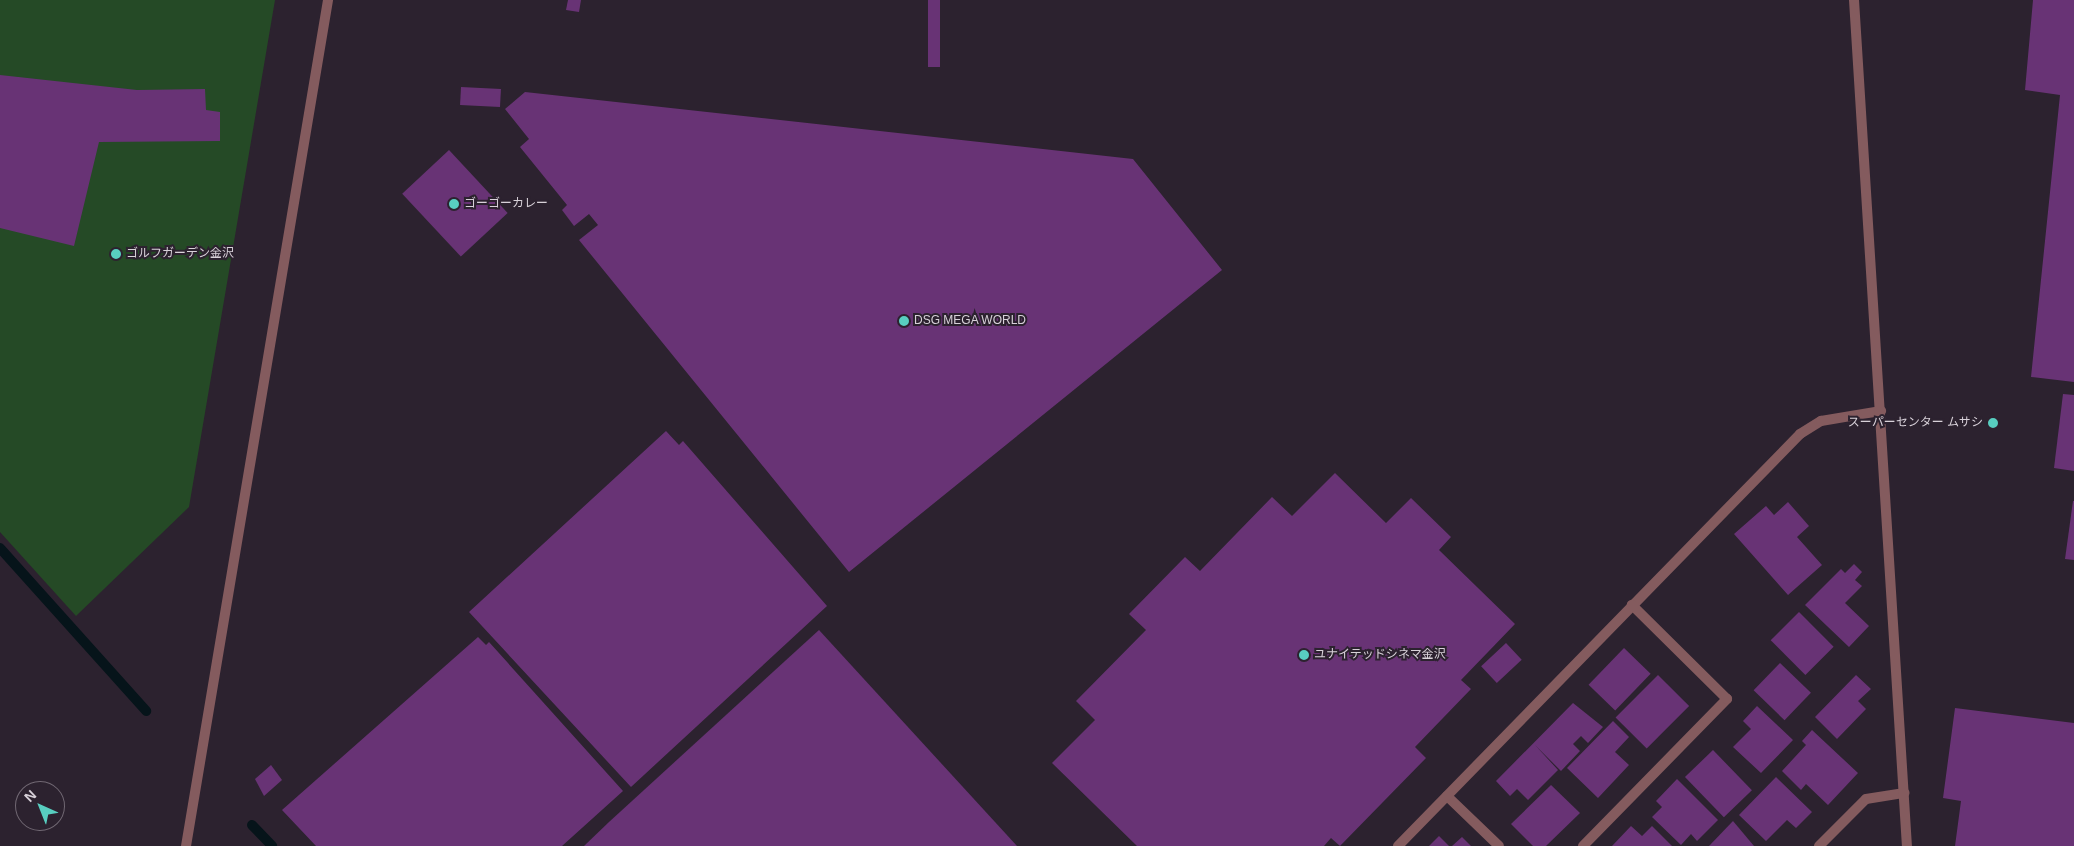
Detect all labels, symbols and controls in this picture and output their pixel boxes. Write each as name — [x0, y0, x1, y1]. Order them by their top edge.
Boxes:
place label: ゴーゴーカレー — [464, 197, 548, 211]
marker: ゴーゴーカレー — [448, 198, 460, 210]
place label: ゴルフガーデン金沢 — [126, 247, 234, 261]
marker: ゴルフガーデン金沢 — [110, 248, 122, 260]
place label: DSG MEGA WORLD — [914, 314, 1027, 328]
marker: DSG MEGA WORLD — [898, 315, 910, 327]
place label: スーパーセンター ムサシ — [1848, 416, 1983, 430]
marker: スーパーセンター ムサシ — [1987, 417, 1999, 429]
place label: ユナイテッドシネマ金沢 — [1314, 648, 1446, 662]
marker: ユナイテッドシネマ金沢 — [1298, 649, 1310, 661]
north arrow — [15, 781, 65, 831]
text: N — [21, 787, 39, 805]

